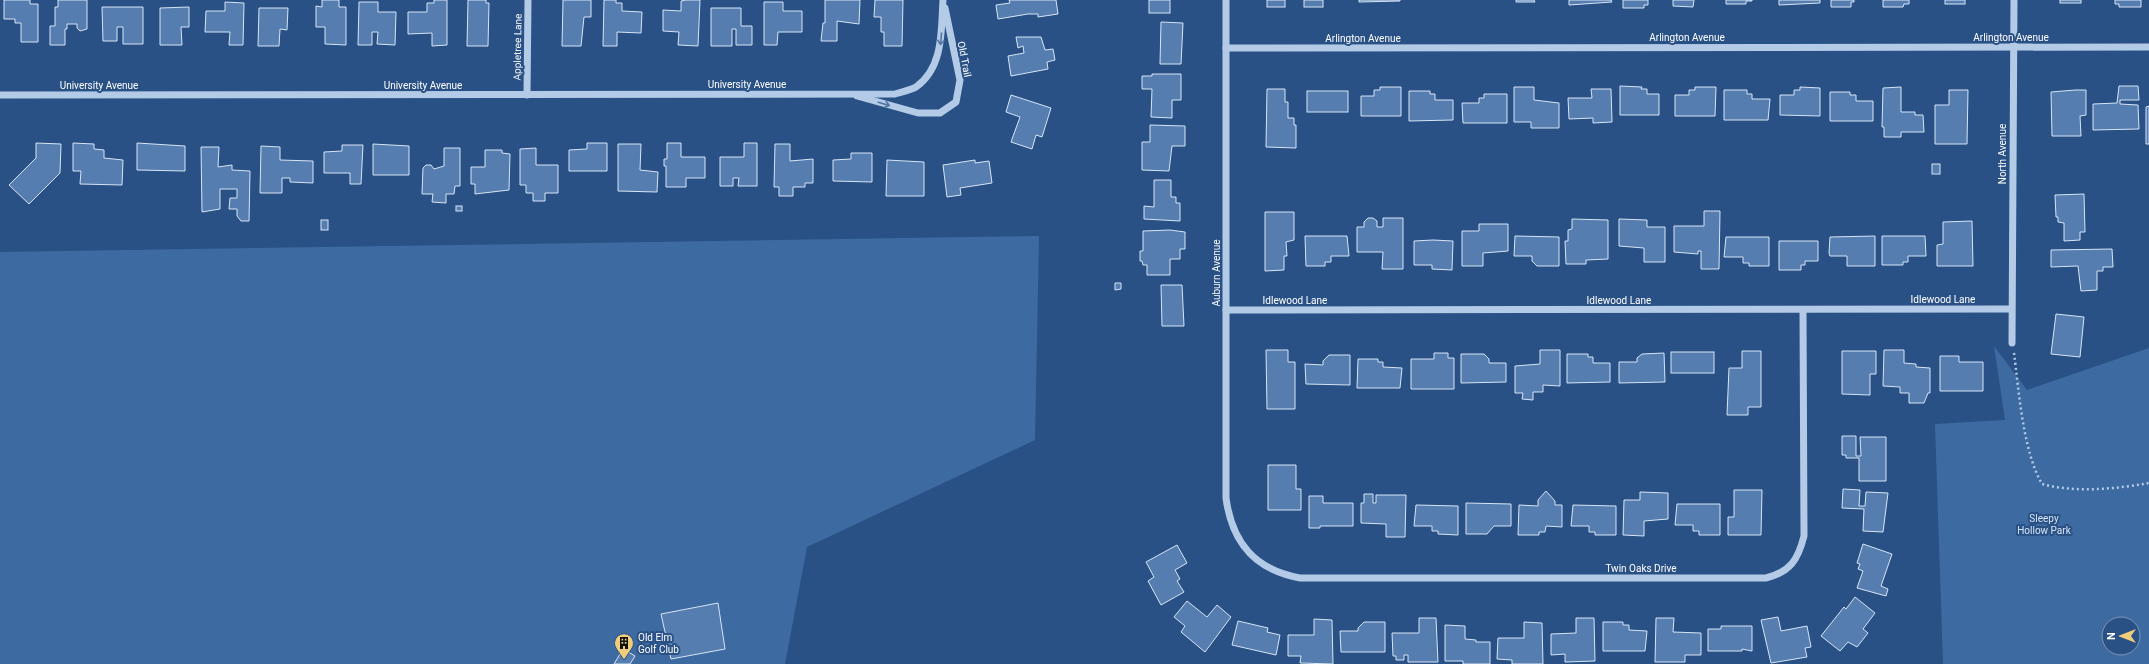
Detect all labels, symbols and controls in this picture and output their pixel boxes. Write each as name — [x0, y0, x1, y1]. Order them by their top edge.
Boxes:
street label: Appletree Lane — [511, 14, 524, 80]
one-way arrow — [937, 32, 944, 45]
street label: Arlington Avenue — [1649, 32, 1725, 43]
street label: Arlington Avenue — [1973, 32, 2049, 43]
street label: Arlington Avenue — [1325, 33, 1401, 44]
street label: Old Trail — [956, 40, 973, 78]
street label: University Avenue — [708, 79, 786, 90]
street label: University Avenue — [60, 80, 138, 91]
street label: University Avenue — [384, 80, 462, 91]
one-way arrow — [877, 101, 890, 108]
street label: North Avenue — [1997, 124, 2008, 184]
street label: Auburn Avenue — [1211, 239, 1222, 307]
street label: Idlewood Lane — [1911, 294, 1975, 305]
street label: Idlewood Lane — [1263, 295, 1327, 306]
street label: Idlewood Lane — [1587, 295, 1651, 306]
park label: Sleepy Hollow Park — [2017, 513, 2072, 536]
street label: Twin Oaks Drive — [1605, 563, 1677, 574]
north arrow — [2101, 616, 2141, 656]
building icon: Old Elm Golf Club — [613, 632, 635, 660]
place label: Old Elm Golf Club — [638, 632, 679, 655]
text: N — [2105, 632, 2118, 640]

